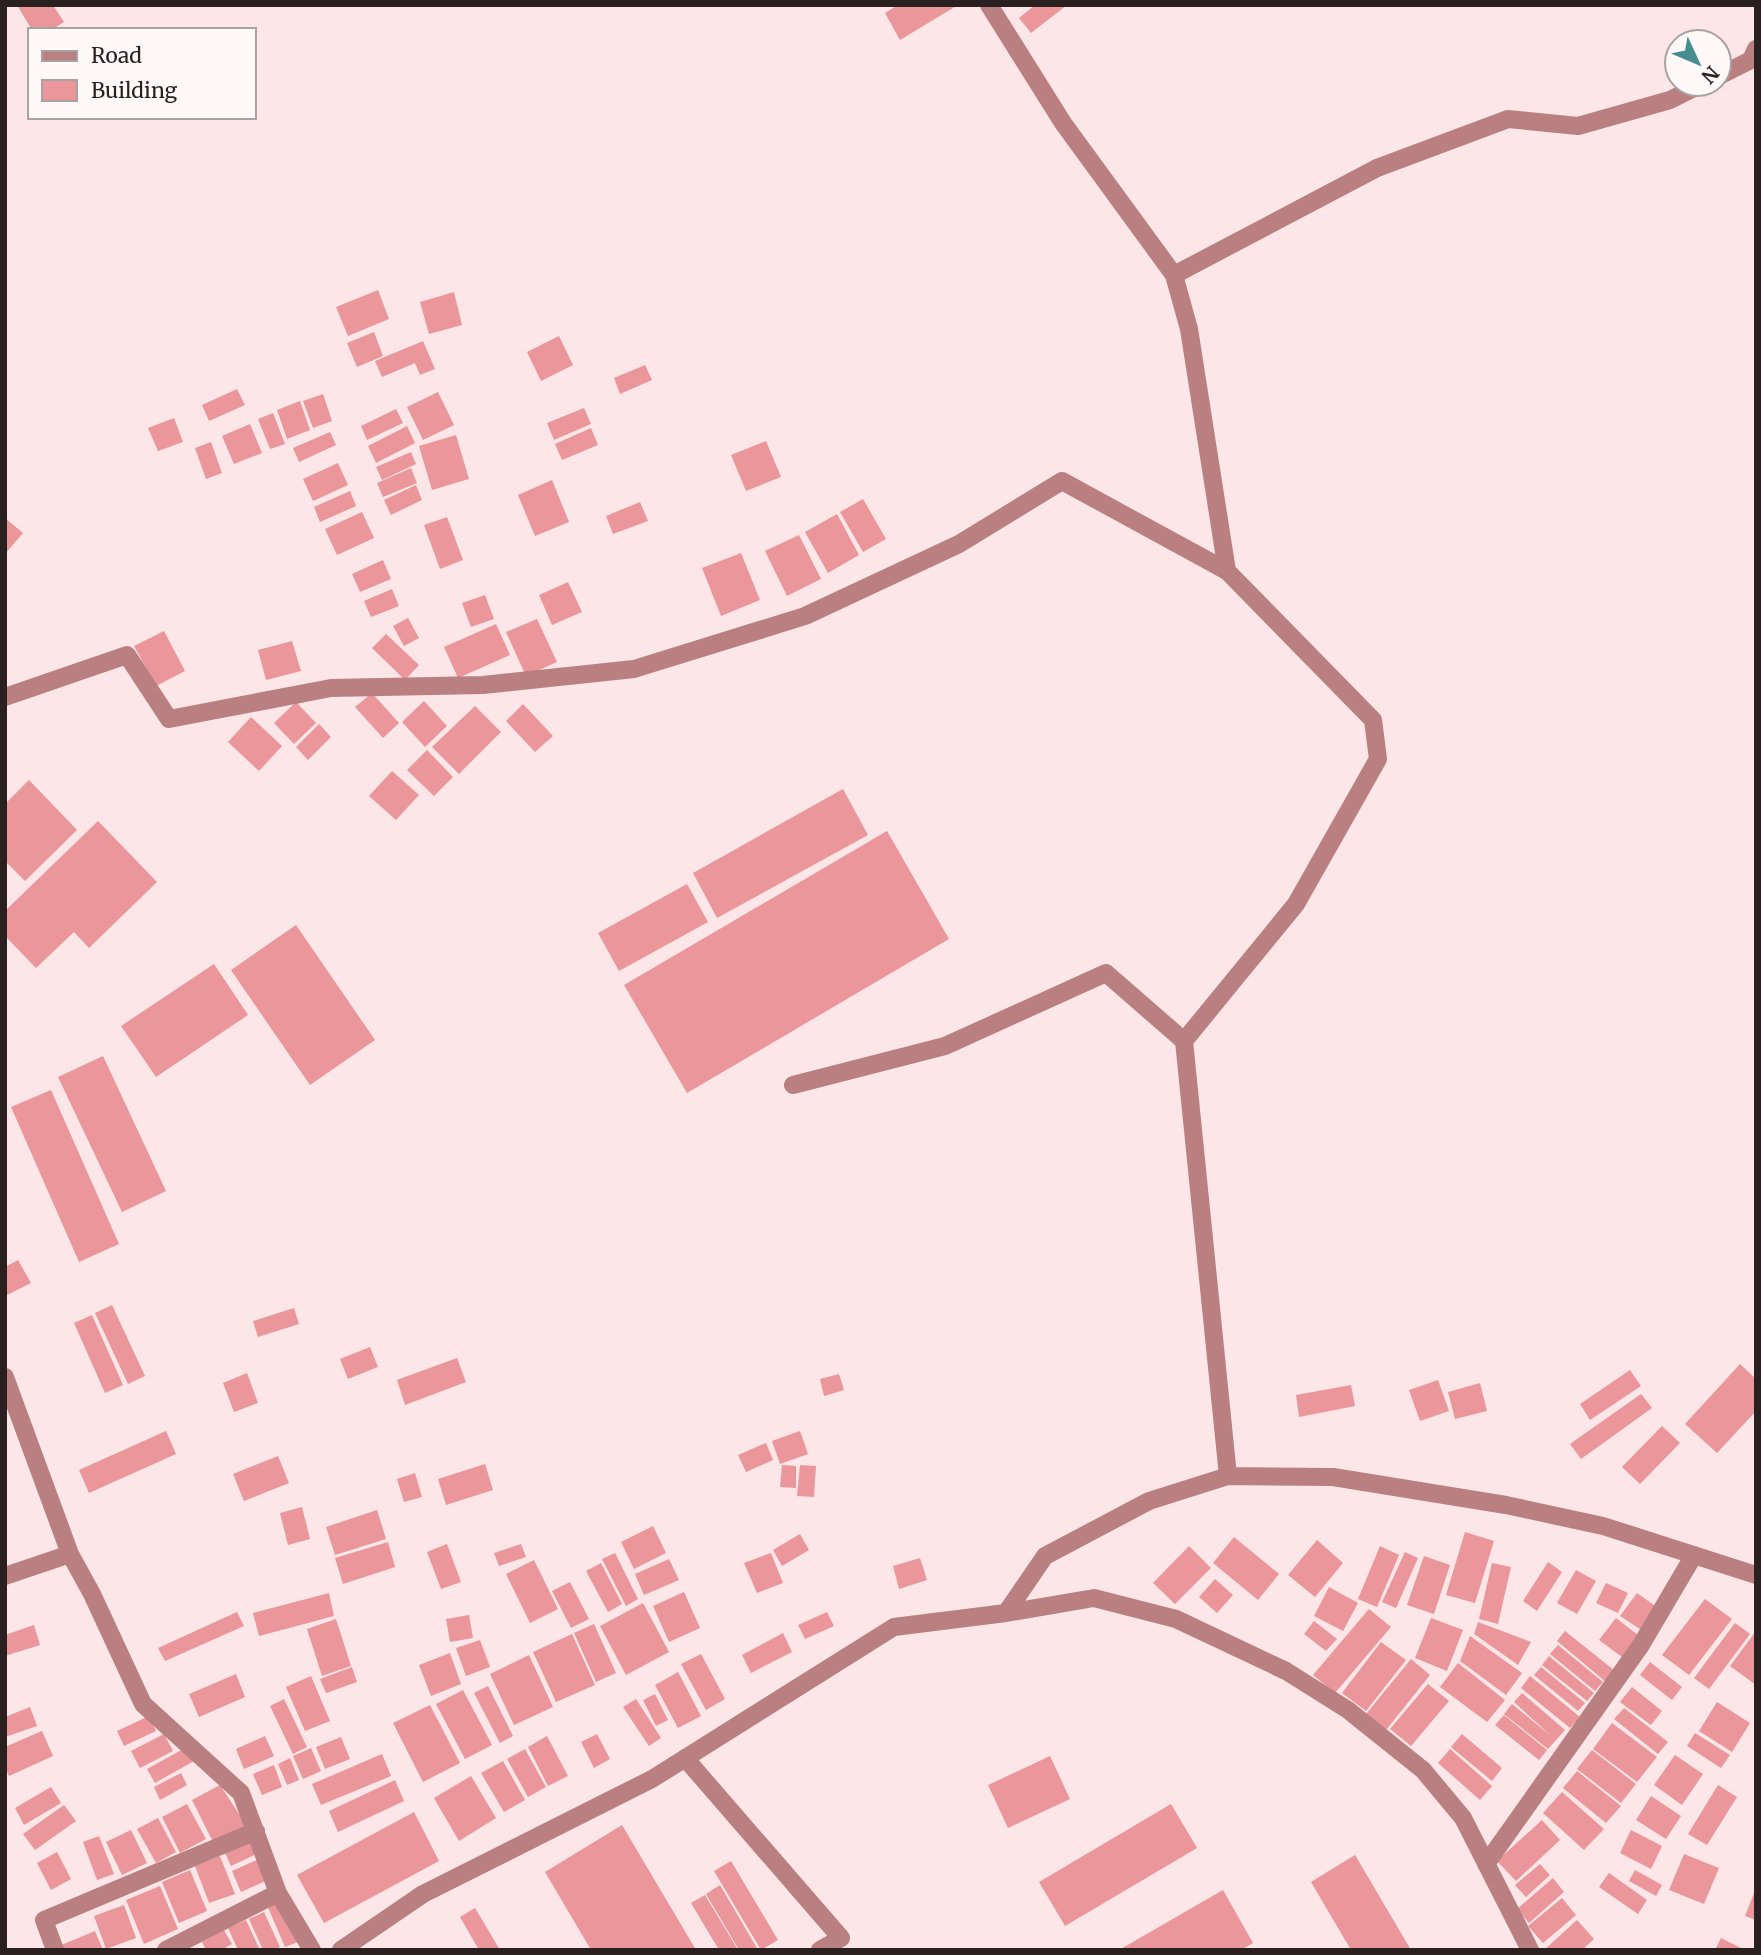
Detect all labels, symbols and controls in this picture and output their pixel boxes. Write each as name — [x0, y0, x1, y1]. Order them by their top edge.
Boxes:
legend — [28, 28, 256, 119]
north arrow — [1663, 28, 1733, 98]
text: Road — [91, 42, 142, 69]
text: N — [1696, 61, 1724, 89]
text: Building — [91, 77, 178, 104]

